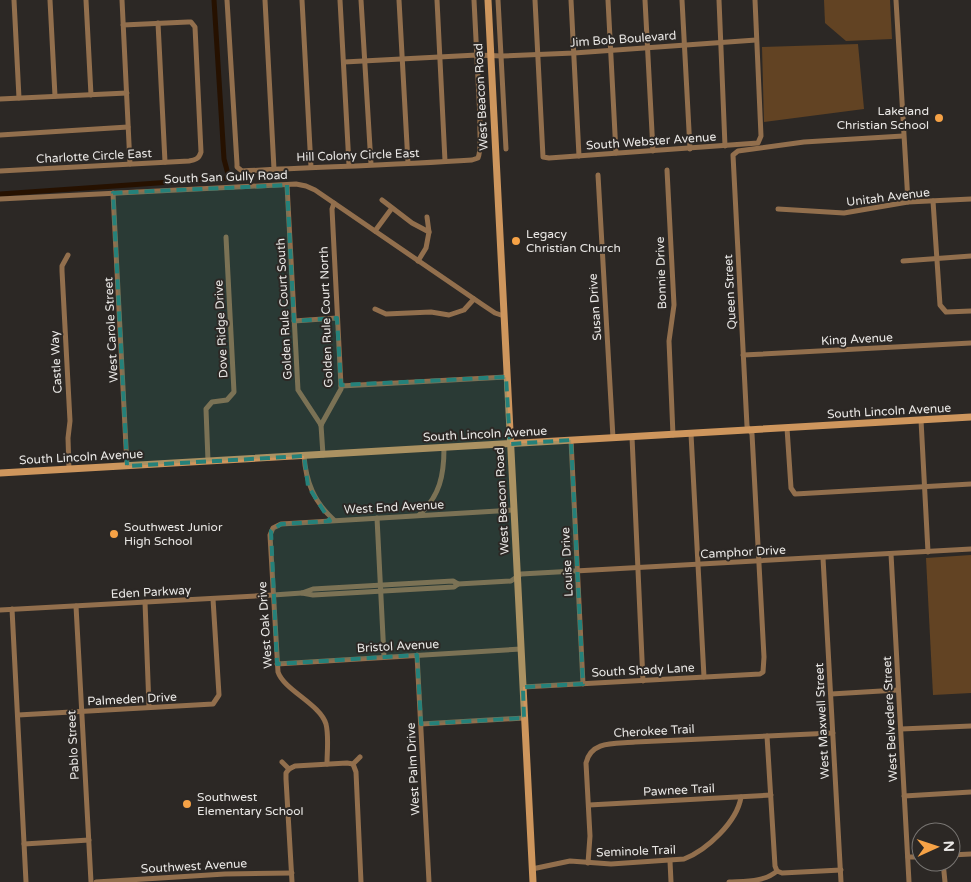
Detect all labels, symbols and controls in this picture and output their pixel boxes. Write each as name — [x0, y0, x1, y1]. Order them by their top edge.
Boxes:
street label: Jim Bob Boulevard — [569, 28, 677, 50]
street label: West Beacon Road — [471, 43, 491, 151]
place label: Lakeland Christian School — [837, 104, 929, 132]
marker: Lakeland Christian School — [933, 112, 945, 124]
street label: South Webster Avenue — [585, 129, 717, 153]
street label: Charlotte Circle East — [36, 146, 153, 166]
street label: Hill Colony Circle East — [296, 146, 420, 164]
street label: South San Gully Road — [164, 168, 288, 186]
street label: Unitah Avenue — [846, 185, 931, 209]
place label: Legacy Christian Church — [526, 227, 621, 255]
marker: Legacy Christian Church — [510, 235, 522, 247]
street label: Bonnie Drive — [653, 236, 669, 310]
street label: Golden Rule Court South — [273, 238, 295, 380]
street label: Golden Rule Court North — [317, 246, 335, 388]
street label: Queen Street — [721, 254, 739, 330]
street label: Susan Drive — [586, 273, 604, 341]
street label: West Carole Street — [101, 276, 121, 383]
street label: Dove Ridge Drive — [211, 279, 231, 378]
street label: Castle Way — [47, 330, 65, 394]
street label: King Avenue — [821, 330, 894, 348]
street label: South Lincoln Avenue — [827, 401, 952, 421]
street label: South Lincoln Avenue — [423, 424, 548, 444]
street label: South Lincoln Avenue — [19, 447, 144, 467]
street label: West Beacon Road — [492, 447, 512, 555]
street label: West End Avenue — [344, 497, 445, 517]
place label: Southwest Junior High School — [124, 520, 223, 548]
street label: Louise Drive — [558, 527, 576, 597]
marker: Southwest Junior High School — [108, 528, 120, 540]
street label: Camphor Drive — [700, 543, 786, 561]
street label: West Oak Drive — [255, 581, 275, 669]
street label: Eden Parkway — [110, 583, 192, 601]
street label: Bristol Avenue — [356, 637, 440, 655]
street label: West Belvedere Street — [880, 655, 900, 782]
street label: South Shady Lane — [591, 660, 695, 680]
street label: West Maxwell Street — [812, 662, 832, 780]
street label: Palmeden Drive — [87, 690, 177, 708]
street label: Pablo Street — [64, 709, 82, 780]
street label: West Palm Drive — [404, 722, 422, 816]
street label: Cherokee Trail — [613, 722, 695, 740]
street label: Pawnee Trail — [643, 781, 715, 799]
place label: Southwest Elementary School — [197, 790, 304, 818]
marker: Southwest Elementary School — [181, 798, 193, 810]
north arrow — [911, 822, 961, 872]
text: N — [940, 840, 957, 852]
street label: Seminole Trail — [596, 843, 676, 859]
street label: Southwest Avenue — [141, 856, 248, 876]

